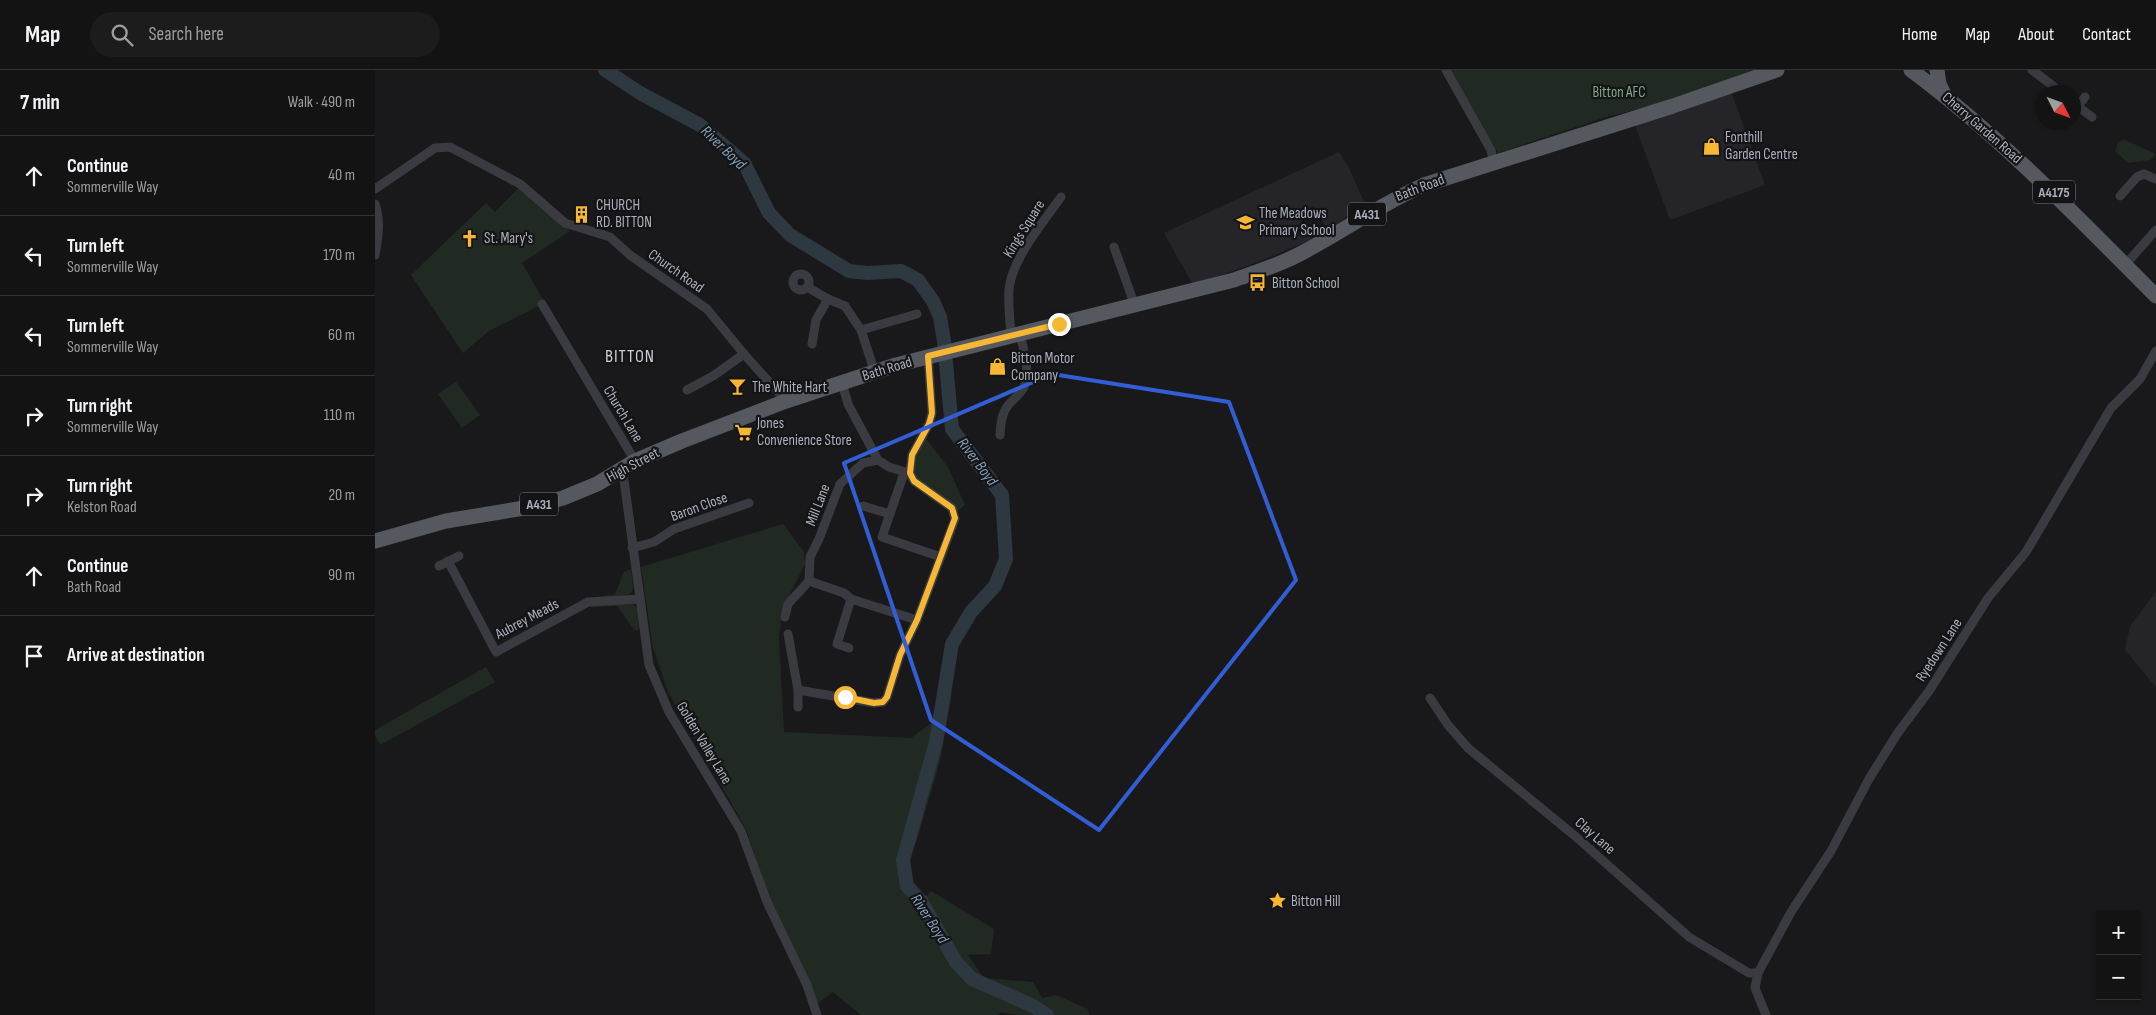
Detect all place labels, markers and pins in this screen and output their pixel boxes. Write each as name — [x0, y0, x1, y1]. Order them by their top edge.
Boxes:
place label: Fonthill Garden Centre — [1725, 128, 1798, 164]
shop icon: Fonthill Garden Centre — [1701, 136, 1721, 156]
place label: CHURCH RD. BITTON — [596, 196, 652, 232]
building icon: CHURCH RD. BITTON — [572, 204, 592, 224]
place label: The Meadows Primary School — [1259, 204, 1335, 240]
school or university icon: The Meadows Primary School — [1235, 212, 1255, 232]
church icon: St. Mary's — [460, 228, 480, 248]
place label: St. Mary's — [484, 229, 533, 248]
bus stop icon: Bitton School — [1248, 273, 1268, 293]
place label: Bitton School — [1272, 274, 1340, 293]
place label: Bitton Motor Company — [1011, 349, 1075, 385]
shop icon: Bitton Motor Company — [987, 357, 1007, 377]
bar icon: The White Hart — [728, 377, 748, 397]
place label: The White Hart — [752, 378, 828, 397]
place label: Jones Convenience Store — [756, 414, 852, 450]
supermarket icon: Jones Convenience Store — [733, 422, 753, 442]
place icon: Bitton Hill — [1267, 891, 1287, 911]
place label: Bitton Hill — [1291, 892, 1341, 911]

